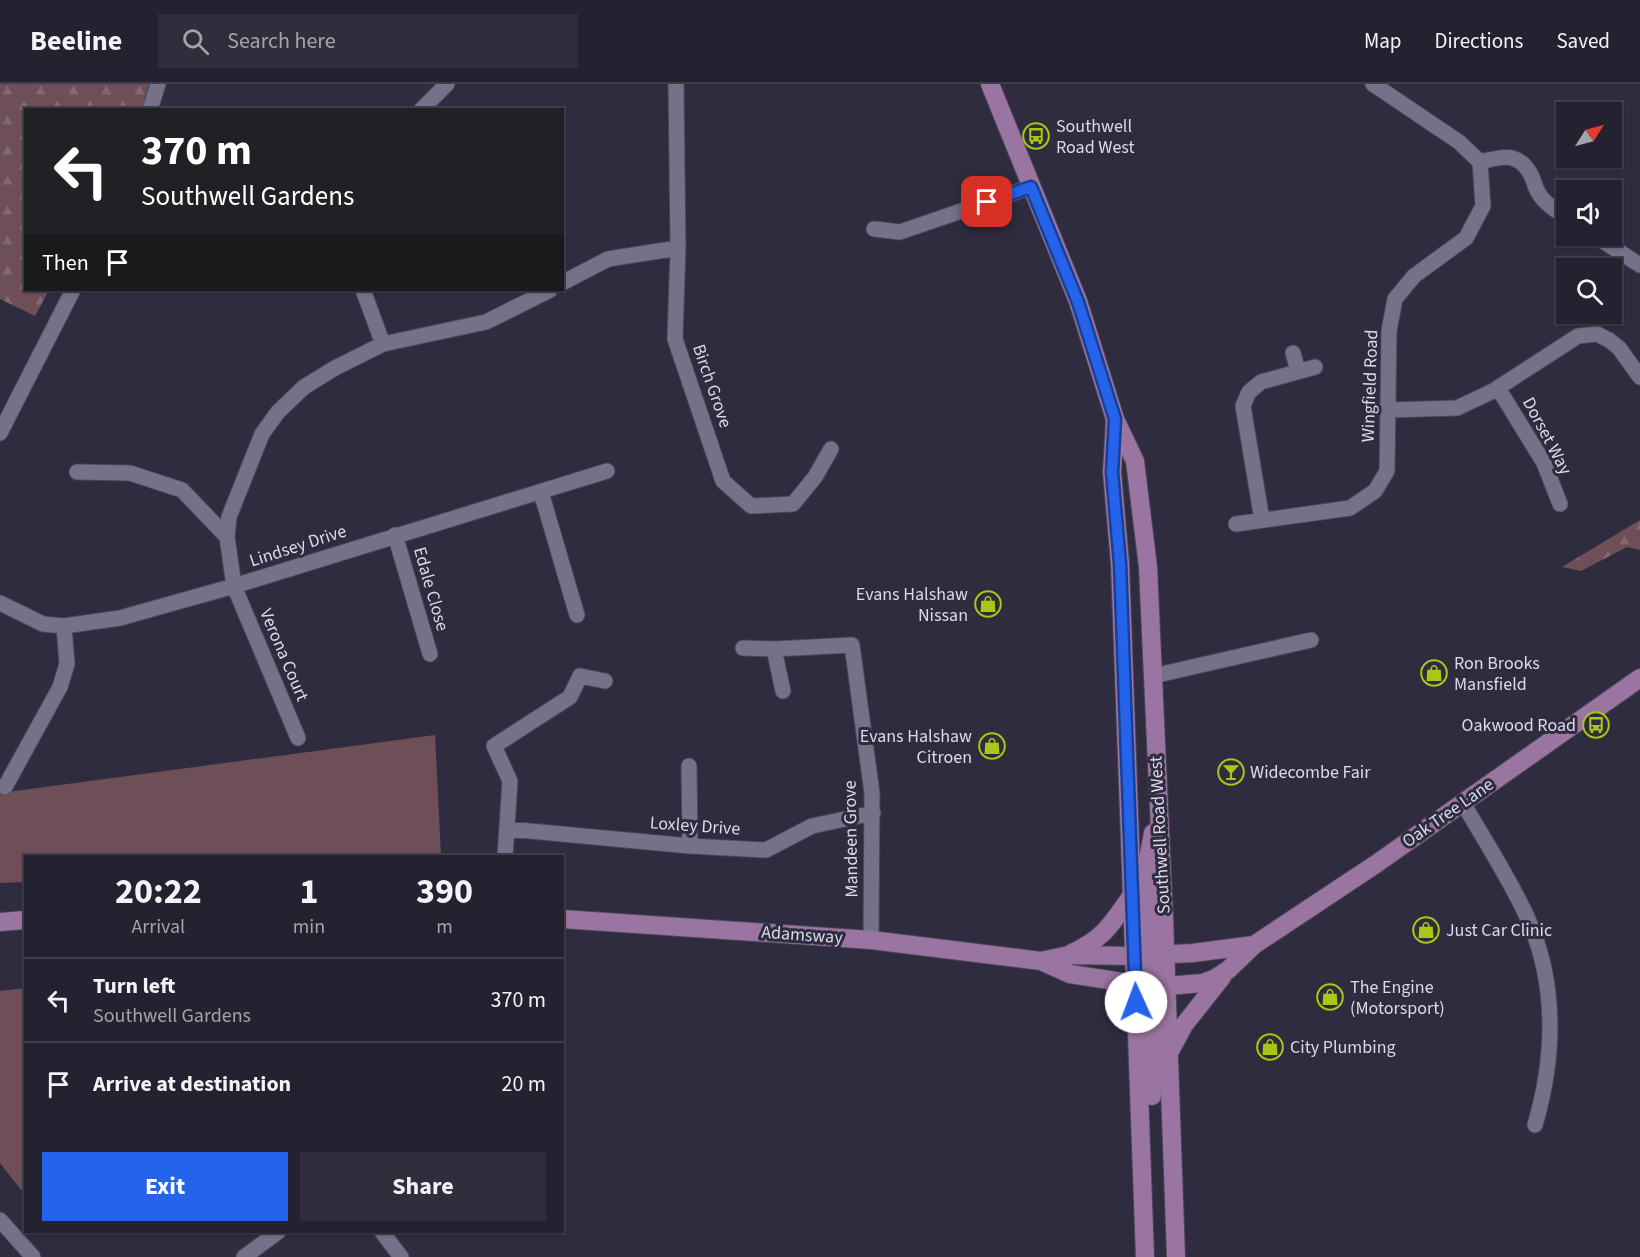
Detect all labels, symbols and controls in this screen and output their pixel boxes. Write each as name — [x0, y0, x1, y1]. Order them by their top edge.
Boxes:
search box — [158, 14, 578, 68]
text: Beeline — [30, 21, 122, 61]
icon: search — [179, 25, 212, 58]
text: Search here — [227, 25, 336, 57]
text: Map — [1364, 26, 1402, 56]
text: Directions — [1435, 26, 1523, 56]
text: Saved — [1556, 26, 1610, 56]
north arrow — [1556, 102, 1622, 168]
map controls — [1556, 102, 1622, 324]
place label: Southwell Road West — [1056, 114, 1135, 160]
text: 370 m — [141, 121, 252, 181]
bus stop icon: Southwell Road West — [1021, 121, 1051, 151]
icon: left — [42, 132, 120, 210]
pin — [961, 176, 1012, 227]
text: Southwell Gardens — [141, 177, 354, 216]
button: sound — [1556, 180, 1622, 246]
icon: arrive — [970, 185, 1003, 218]
icon: arrive — [101, 246, 134, 279]
text: Then — [42, 247, 89, 279]
button: search — [1556, 258, 1622, 324]
street label: Wingfield Road — [1356, 329, 1384, 443]
street label: Birch Grove — [686, 341, 738, 431]
street label: Dorset Way — [1516, 393, 1578, 480]
street label: Lindsey Drive — [246, 519, 350, 573]
street label: Edale Close — [407, 544, 455, 634]
place label: Evans Halshaw Nissan — [856, 582, 968, 628]
shop icon: Evans Halshaw Nissan — [973, 589, 1003, 619]
street label: Verona Court — [253, 605, 315, 705]
place label: Ron Brooks Mansfield — [1454, 651, 1540, 697]
shop icon: Ron Brooks Mansfield — [1419, 658, 1449, 688]
bus stop icon: Oakwood Road — [1581, 710, 1611, 740]
place label: Oakwood Road — [1461, 713, 1576, 738]
place label: Evans Halshaw Citroen — [860, 724, 972, 770]
shop icon: Evans Halshaw Citroen — [977, 731, 1007, 761]
street label: Southwell Road West — [1143, 755, 1177, 915]
bar icon: Widecombe Fair — [1216, 757, 1246, 787]
place label: Widecombe Fair — [1250, 760, 1371, 785]
street label: Oak Tree Lane — [1397, 772, 1499, 854]
street label: Mandeen Grove — [837, 780, 865, 898]
street label: Loxley Drive — [649, 810, 741, 842]
text: 20:22 — [115, 866, 202, 917]
text: 1 — [299, 866, 318, 917]
text: 390 — [416, 866, 473, 917]
text: Arrival — [131, 913, 185, 941]
text: min — [293, 913, 325, 941]
text: m — [436, 913, 453, 941]
shop icon: Just Car Clinic — [1411, 915, 1441, 945]
place label: Just Car Clinic — [1446, 918, 1552, 943]
street label: Adamsway — [760, 920, 844, 950]
text: Turn left — [93, 970, 175, 1002]
position arrow — [1104, 970, 1168, 1034]
place label: The Engine (Motorsport) — [1350, 975, 1445, 1021]
shop icon: The Engine (Motorsport) — [1315, 982, 1345, 1012]
icon: left — [42, 984, 75, 1017]
text: 370 m — [491, 984, 546, 1016]
text: Southwell Gardens — [93, 1002, 251, 1030]
shop icon: City Plumbing — [1255, 1032, 1285, 1062]
place label: City Plumbing — [1290, 1035, 1396, 1060]
icon: arrive — [42, 1068, 75, 1101]
text: Arrive at destination — [93, 1068, 291, 1100]
text: 20 m — [501, 1068, 546, 1100]
button: Exit — [42, 1152, 288, 1221]
button: Share — [300, 1152, 546, 1221]

